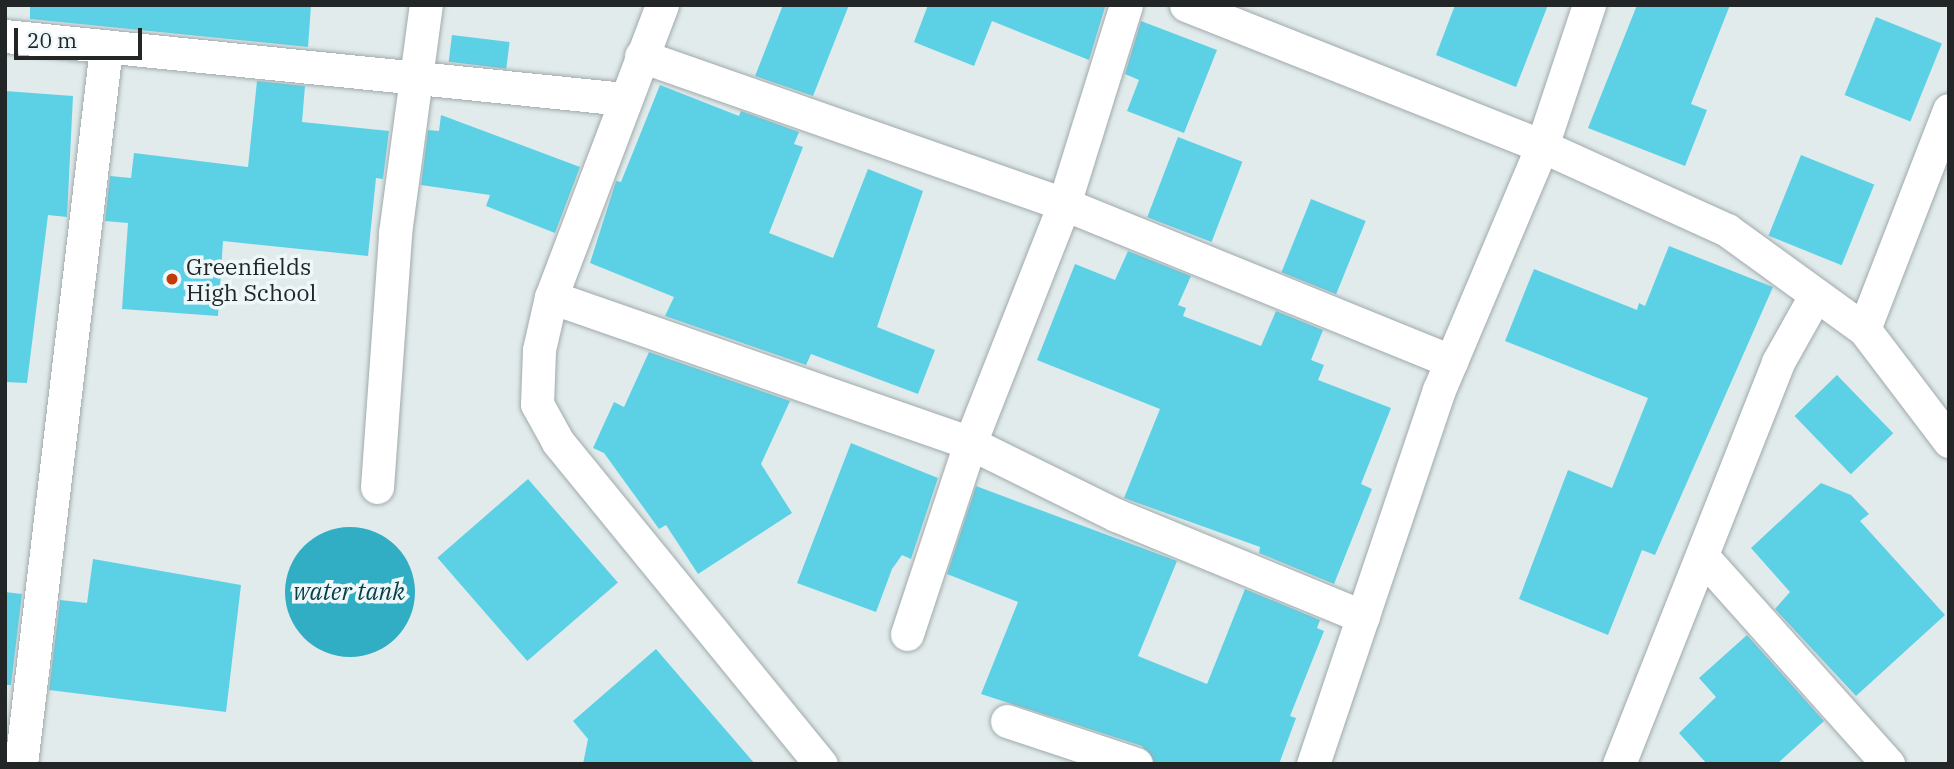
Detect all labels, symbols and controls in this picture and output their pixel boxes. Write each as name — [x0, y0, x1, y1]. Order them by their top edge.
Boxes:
scale bar — [18, 14, 145, 58]
text: 20 m — [27, 26, 77, 54]
place label: Greenfields High School — [186, 252, 316, 306]
marker: Greenfields High School — [164, 271, 180, 287]
water label: water tank — [293, 578, 405, 606]

